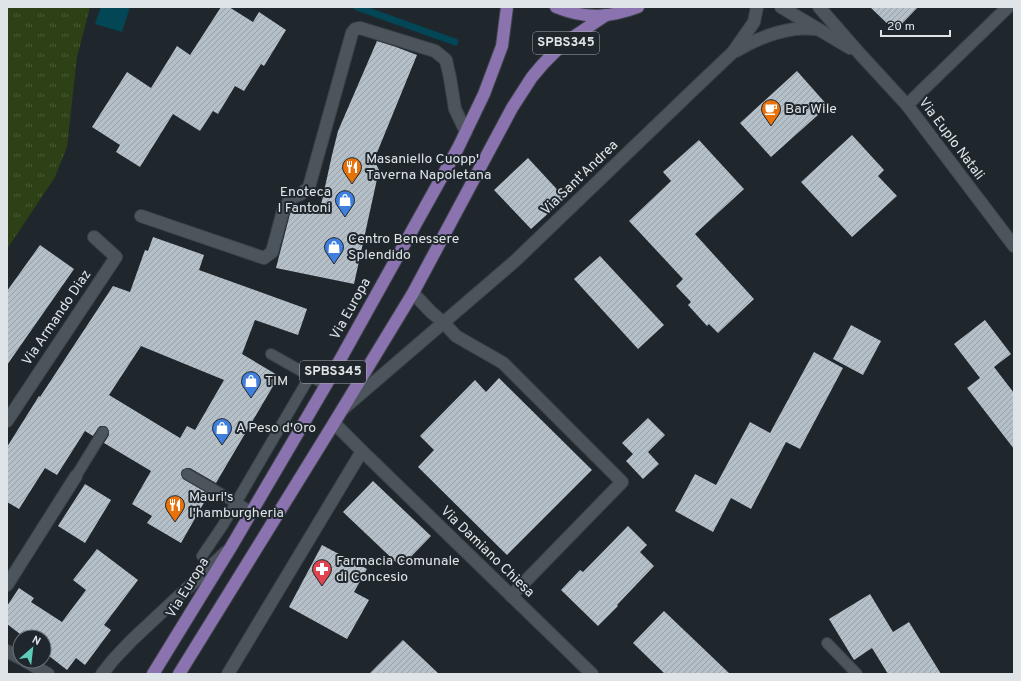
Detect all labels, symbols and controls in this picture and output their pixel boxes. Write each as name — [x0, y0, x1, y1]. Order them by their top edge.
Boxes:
scale bar — [881, 12, 950, 38]
text: 20 m — [887, 19, 915, 35]
road number: SPBS345 — [533, 32, 599, 54]
street label: Via Euplo Natali — [914, 94, 988, 184]
cafe icon: Bar Wile — [760, 98, 782, 126]
place label: Bar Wile — [785, 101, 837, 118]
street label: Via Sant'Andrea — [538, 137, 622, 219]
place label: Masaniello Cuopp' Taverna Napoletana — [366, 151, 491, 184]
restaurant icon: Masaniello Cuopp' Taverna Napoletana — [341, 156, 363, 184]
place label: Enoteca I Fantoni — [277, 184, 331, 217]
shop icon: Enoteca I Fantoni — [334, 189, 356, 217]
place label: Centro Benessere Splendido — [348, 231, 459, 264]
shop icon: Centro Benessere Splendido — [323, 236, 345, 264]
street label: Via Armando Diaz — [19, 267, 95, 369]
street label: Via Europa — [327, 275, 375, 343]
road number: SPBS345 — [300, 361, 366, 383]
shop icon: TIM — [240, 370, 262, 398]
place label: TIM — [265, 373, 288, 390]
shop icon: A Peso d'Oro — [211, 417, 233, 445]
place label: A Peso d'Oro — [236, 420, 316, 437]
place label: Mauri's l'hamburgheria — [189, 489, 284, 522]
restaurant icon: Mauri's l'hamburgheria — [164, 494, 186, 522]
street label: Via Damiano Chiesa — [436, 503, 538, 601]
place label: Farmacia Comunale di Concesio — [336, 553, 460, 586]
street label: Via Europa — [163, 555, 213, 621]
pharmacy icon: Farmacia Comunale di Concesio — [311, 558, 333, 586]
north arrow — [12, 629, 52, 669]
text: N — [29, 633, 43, 649]

